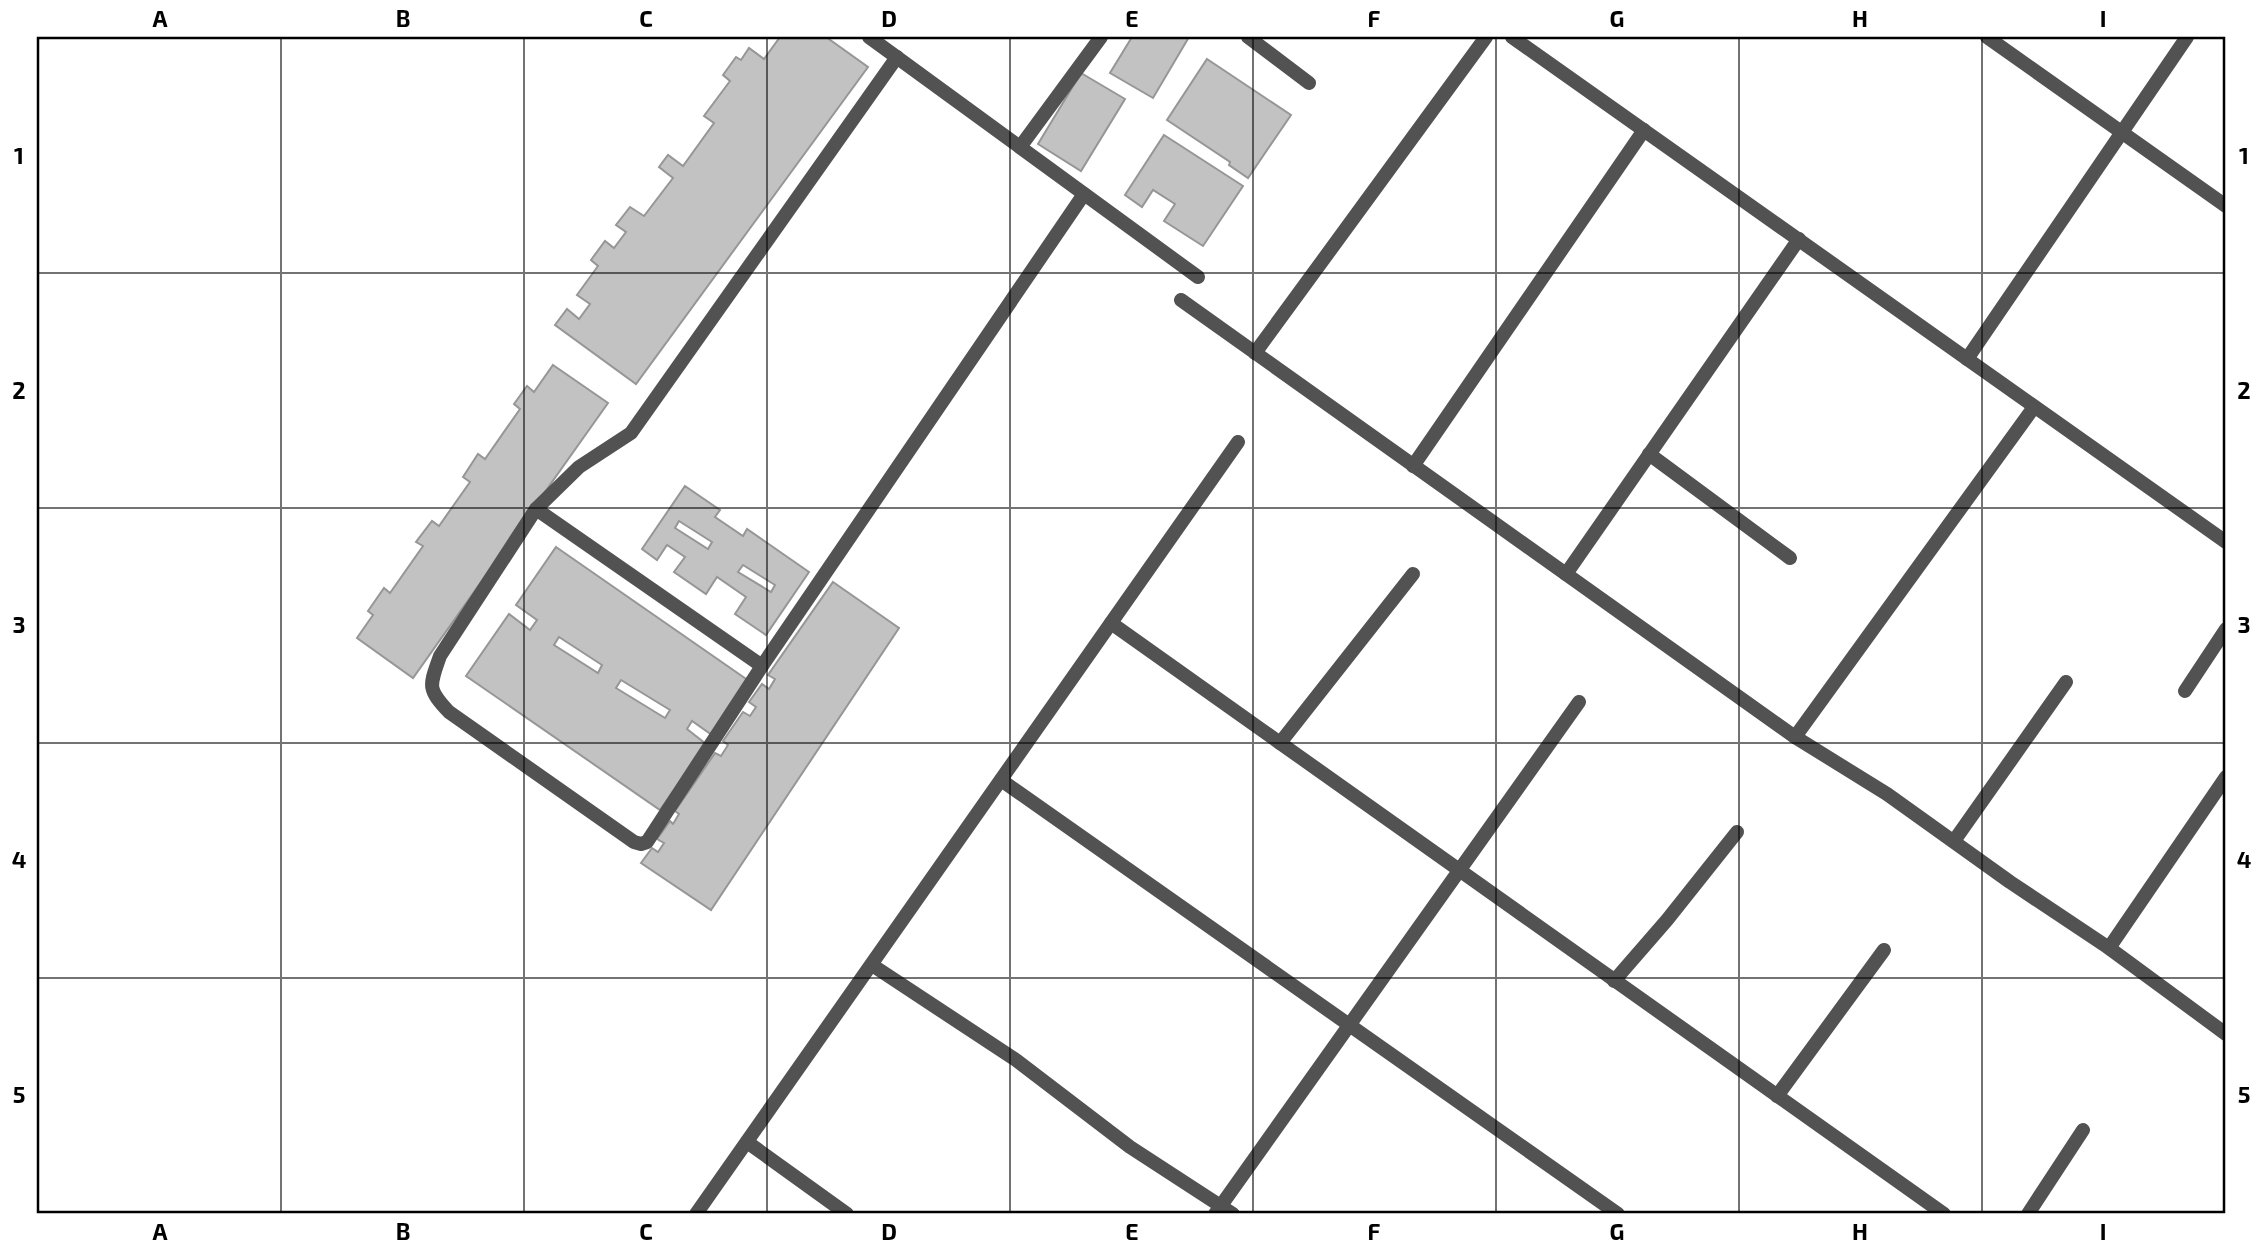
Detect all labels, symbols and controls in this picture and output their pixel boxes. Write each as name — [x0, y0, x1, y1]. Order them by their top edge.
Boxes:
text: A — [152, 4, 168, 32]
text: B — [396, 4, 410, 32]
text: C — [639, 4, 653, 32]
text: D — [881, 4, 897, 32]
text: E — [1125, 4, 1139, 32]
text: F — [1368, 4, 1381, 32]
text: G — [1610, 4, 1624, 32]
text: H — [1852, 4, 1868, 32]
text: I — [2100, 4, 2106, 32]
text: 1 — [14, 141, 24, 169]
text: 1 — [2239, 141, 2249, 169]
text: 2 — [12, 376, 26, 404]
text: 2 — [2237, 376, 2251, 404]
text: 3 — [12, 610, 26, 638]
text: 3 — [2237, 610, 2251, 638]
text: 4 — [12, 845, 26, 873]
text: 4 — [2237, 845, 2251, 873]
text: 5 — [13, 1080, 25, 1108]
text: 5 — [2238, 1080, 2250, 1108]
text: A — [152, 1217, 168, 1245]
text: B — [396, 1217, 410, 1245]
text: C — [639, 1217, 653, 1245]
text: D — [881, 1217, 897, 1245]
text: E — [1125, 1217, 1139, 1245]
text: F — [1368, 1217, 1381, 1245]
text: G — [1610, 1217, 1624, 1245]
text: H — [1852, 1217, 1868, 1245]
text: I — [2100, 1217, 2106, 1245]

